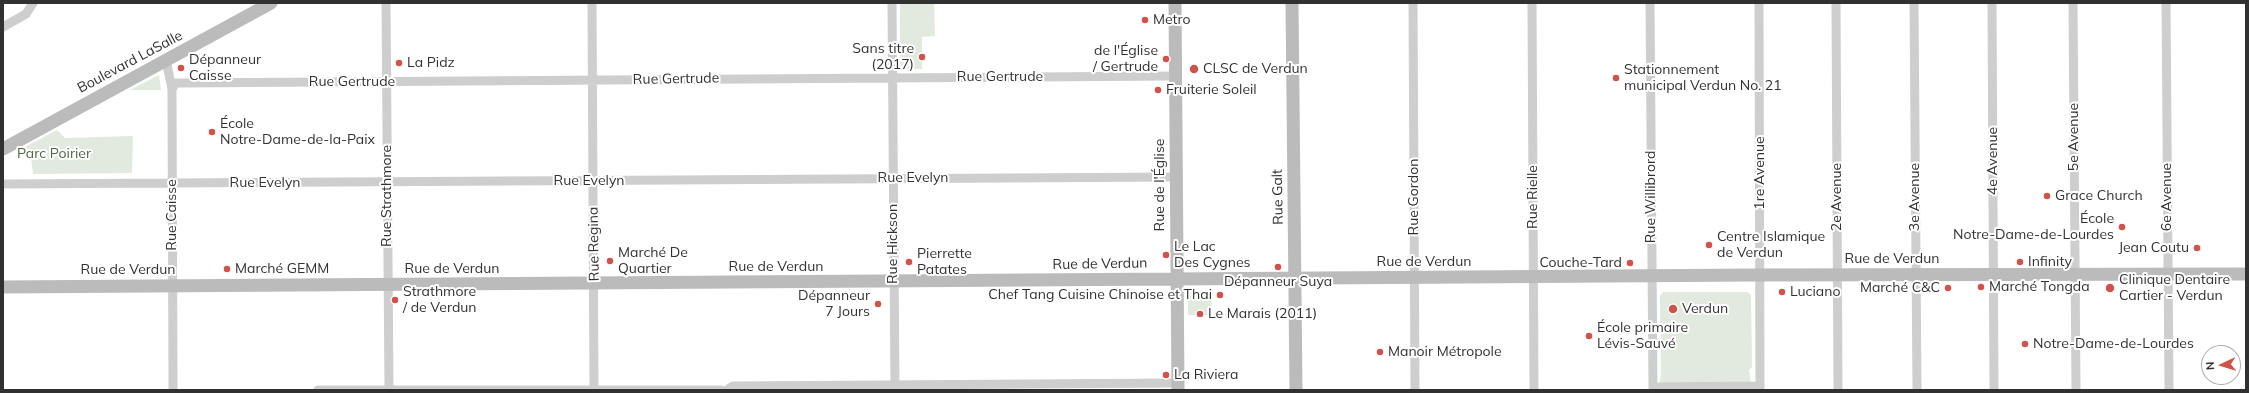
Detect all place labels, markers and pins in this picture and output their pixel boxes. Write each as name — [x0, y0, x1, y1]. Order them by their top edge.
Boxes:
place label: Metro — [1153, 12, 1191, 28]
marker: Metro — [1140, 15, 1150, 25]
place label: Sans titre (2017) — [852, 41, 914, 74]
place label: de l'Église / Gertrude — [1093, 43, 1158, 76]
place label: Dépanneur Caisse — [189, 52, 261, 84]
marker: Sans titre (2017) — [917, 52, 927, 62]
marker: de l'Église / Gertrude — [1161, 54, 1171, 64]
place label: La Pidz — [407, 55, 455, 71]
marker: La Pidz — [394, 58, 404, 68]
place label: CLSC de Verdun — [1203, 61, 1308, 77]
place label: Stationnement municipal Verdun No. 21 — [1624, 62, 1782, 94]
marker: Dépanneur Caisse — [176, 63, 186, 73]
marker: CLSC de Verdun — [1188, 63, 1200, 75]
marker: Stationnement municipal Verdun No. 21 — [1611, 73, 1621, 83]
place label: Fruiterie Soleil — [1166, 82, 1257, 98]
marker: Fruiterie Soleil — [1153, 85, 1163, 95]
place label: École Notre-Dame-de-la-Paix — [220, 116, 375, 148]
marker: École Notre-Dame-de-la-Paix — [207, 127, 217, 137]
place label: Grace Church — [2055, 188, 2143, 204]
marker: Grace Church — [2042, 191, 2052, 201]
place label: École Notre-Dame-de-Lourdes — [1953, 211, 2114, 244]
marker: École Notre-Dame-de-Lourdes — [2117, 222, 2127, 232]
place label: Centre Islamique de Verdun — [1717, 229, 1825, 262]
place label: Le Lac Des Cygnes — [1174, 239, 1250, 272]
marker: Centre Islamique de Verdun — [1704, 240, 1714, 250]
place label: Jean Coutu — [2118, 240, 2189, 256]
marker: Jean Coutu — [2192, 243, 2202, 253]
place label: Marché De Quartier — [618, 245, 688, 278]
place label: Pierrette Patates — [917, 246, 972, 278]
marker: Le Lac Des Cygnes — [1161, 250, 1171, 260]
place label: Infinity — [2028, 254, 2072, 270]
place label: Couche-Tard — [1539, 255, 1622, 271]
marker: Marché De Quartier — [605, 256, 615, 266]
marker: Pierrette Patates — [904, 257, 914, 267]
marker: Infinity — [2015, 257, 2025, 267]
marker: Couche-Tard — [1625, 258, 1635, 268]
place label: Marché GEMM — [235, 261, 329, 277]
marker: Dépanneur Suya — [1273, 262, 1283, 272]
marker: Marché GEMM — [222, 264, 232, 274]
place label: Clinique Dentaire Cartier - Verdun — [2119, 272, 2230, 304]
place label: Dépanneur Suya — [1224, 274, 1332, 290]
place label: Marché Tongda — [1989, 279, 2090, 295]
place label: Marché C&C — [1860, 280, 1940, 296]
marker: Marché Tongda — [1976, 282, 1986, 292]
marker: Clinique Dentaire Cartier - Verdun — [2104, 282, 2116, 294]
marker: Marché C&C — [1943, 283, 1953, 293]
place label: Strathmore / de Verdun — [403, 284, 477, 316]
place label: Luciano — [1790, 284, 1840, 300]
place label: Chef Tang Cuisine Chinoise et Thai — [988, 287, 1212, 303]
marker: Luciano — [1777, 287, 1787, 297]
place label: Dépanneur 7 Jours — [798, 288, 870, 320]
marker: Chef Tang Cuisine Chinoise et Thai — [1215, 290, 1225, 300]
marker: Strathmore / de Verdun — [390, 295, 400, 305]
marker: Dépanneur 7 Jours — [873, 299, 883, 309]
place label: Verdun — [1682, 301, 1728, 317]
marker: Verdun — [1667, 303, 1679, 315]
place label: Le Marais (2011) — [1208, 306, 1317, 322]
marker: Le Marais (2011) — [1195, 309, 1205, 319]
place label: École primaire Lévis-Sauvé — [1597, 320, 1688, 352]
marker: École primaire Lévis-Sauvé — [1584, 331, 1594, 341]
place label: Notre-Dame-de-Lourdes — [2033, 336, 2194, 352]
marker: Notre-Dame-de-Lourdes — [2020, 339, 2030, 349]
place label: Manoir Métropole — [1388, 344, 1502, 360]
marker: Manoir Métropole — [1375, 347, 1385, 357]
place label: La Riviera — [1174, 367, 1238, 383]
marker: La Riviera — [1161, 370, 1171, 380]

